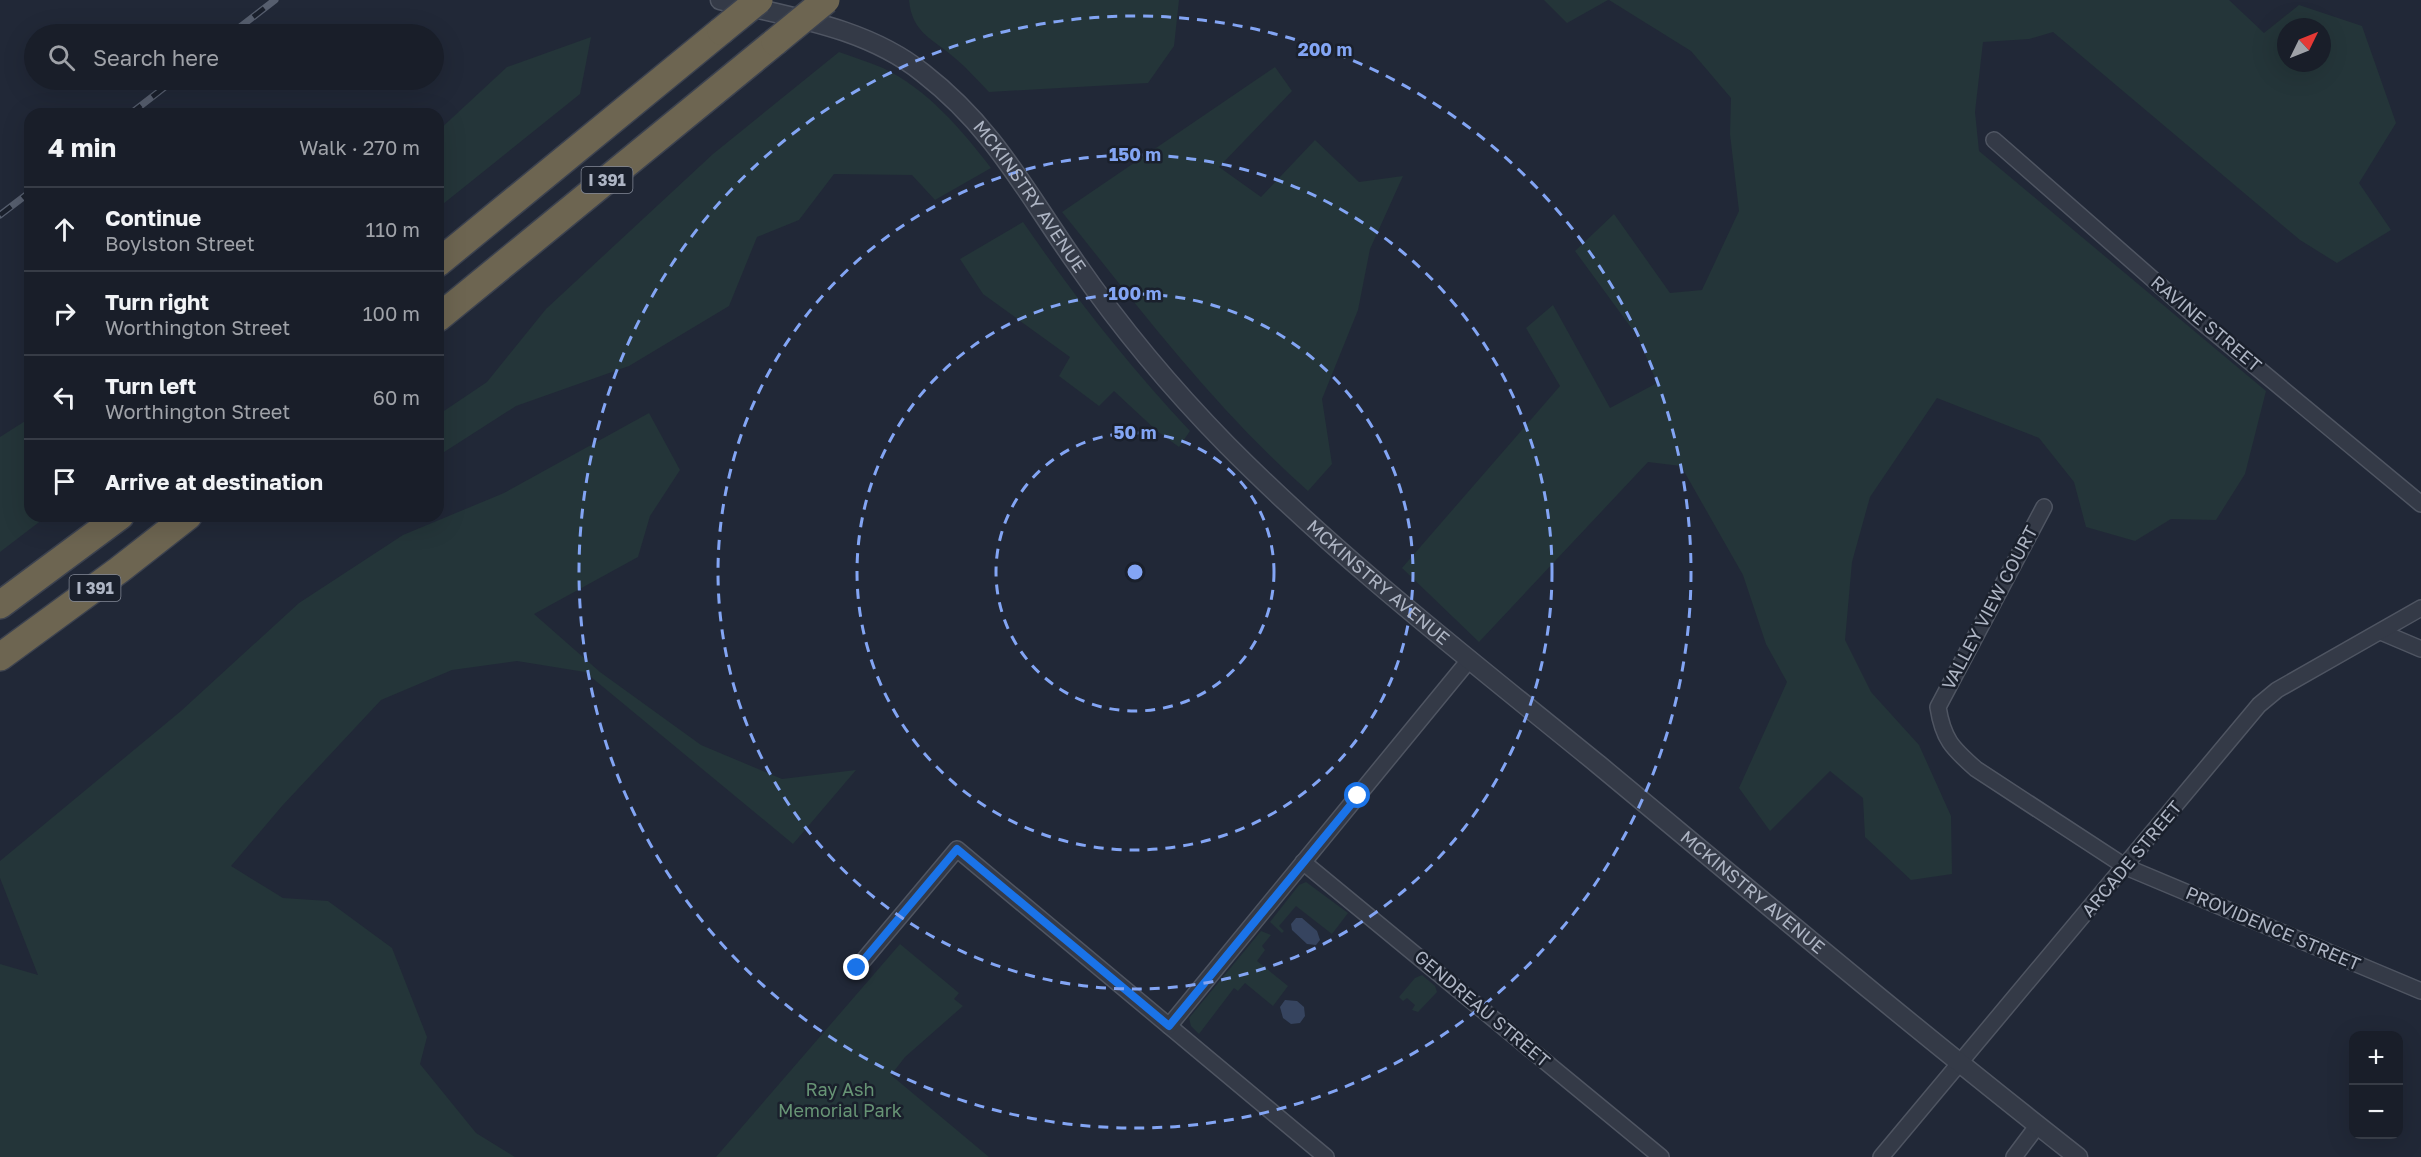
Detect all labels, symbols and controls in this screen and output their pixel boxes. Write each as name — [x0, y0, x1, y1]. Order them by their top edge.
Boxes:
north arrow — [2277, 18, 2331, 72]
search box — [24, 24, 444, 90]
text: 200 m — [1298, 38, 1352, 60]
icon: search — [45, 41, 78, 74]
text: Search here — [93, 44, 219, 71]
street label: MCKINSTRY AVENUE — [969, 116, 1091, 277]
text: 4 min — [48, 132, 116, 163]
text: Walk · 270 m — [299, 135, 420, 159]
text: 150 m — [1109, 143, 1161, 165]
road number: I 391 — [582, 167, 632, 193]
text: Continue — [105, 204, 201, 231]
icon: ahead — [48, 213, 81, 246]
text: 110 m — [366, 217, 420, 241]
text: Boylston Street — [105, 231, 255, 255]
street label: RAVINE STREET — [2147, 271, 2266, 376]
text: 100 m — [1109, 282, 1161, 304]
text: Turn right — [105, 288, 209, 315]
icon: right — [48, 297, 81, 330]
text: 100 m — [363, 301, 420, 325]
text: Worthington Street — [105, 315, 290, 339]
text: Turn left — [105, 372, 196, 399]
icon: left — [48, 381, 81, 414]
text: 60 m — [373, 385, 420, 409]
text: Worthington Street — [105, 399, 290, 423]
text: 50 m — [1114, 421, 1156, 443]
icon: arrive — [48, 465, 81, 498]
text: Arrive at destination — [105, 468, 323, 495]
street label: MCKINSTRY AVENUE — [1303, 515, 1455, 649]
street label: VALLEY VIEW COURT — [1937, 522, 2042, 693]
centre of rings — [1125, 562, 1145, 582]
road number: I 391 — [70, 575, 121, 601]
route start — [1344, 782, 1370, 808]
street label: ARCADE STREET — [2076, 796, 2186, 921]
street label: MCKINSTRY AVENUE — [1676, 825, 1830, 958]
street label: PROVIDENCE STREET — [2183, 881, 2364, 975]
street label: GENDREAU STREET — [1410, 945, 1555, 1071]
route end — [843, 954, 869, 980]
map controls — [2349, 1031, 2403, 1139]
button: + — [2349, 1031, 2403, 1085]
park label: Ray Ash Memorial Park — [778, 1078, 902, 1121]
button: − — [2349, 1085, 2403, 1139]

